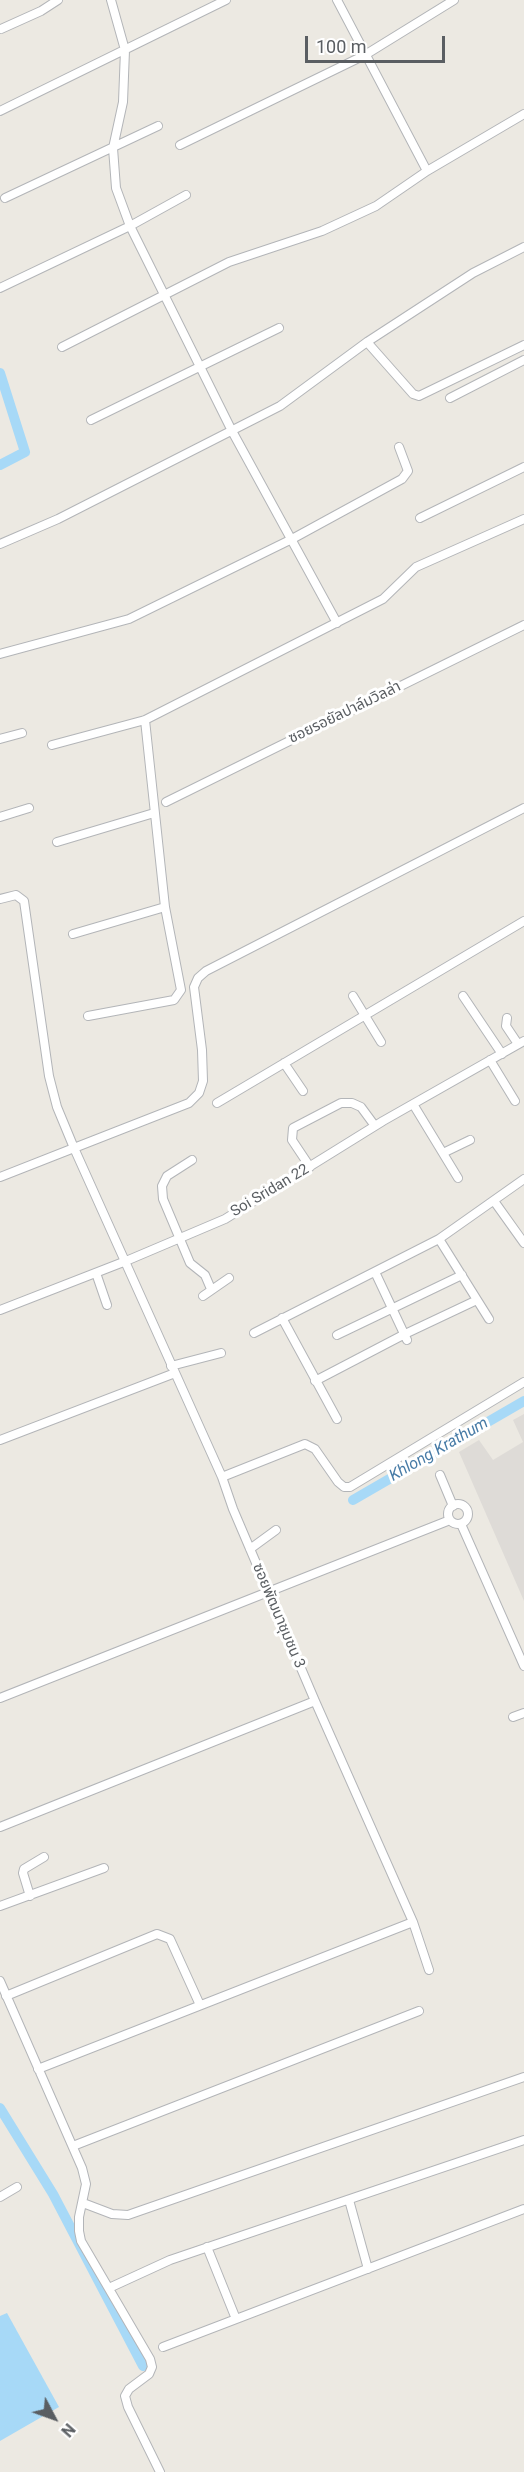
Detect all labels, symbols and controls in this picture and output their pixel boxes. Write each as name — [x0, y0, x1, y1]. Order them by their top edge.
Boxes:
scale bar — [308, 24, 448, 62]
text: 100 m — [316, 36, 367, 57]
street label: ซอยรอยัลปาล์มวิลล่า — [286, 678, 404, 748]
street label: Soi Sridan 22 — [228, 1161, 312, 1221]
water label: Khlong Krathum — [386, 1414, 492, 1486]
street label: ซอยพัฒนาชุมชน 3 — [248, 1561, 308, 1671]
north arrow — [24, 2388, 84, 2448]
text: N — [57, 2420, 79, 2441]

